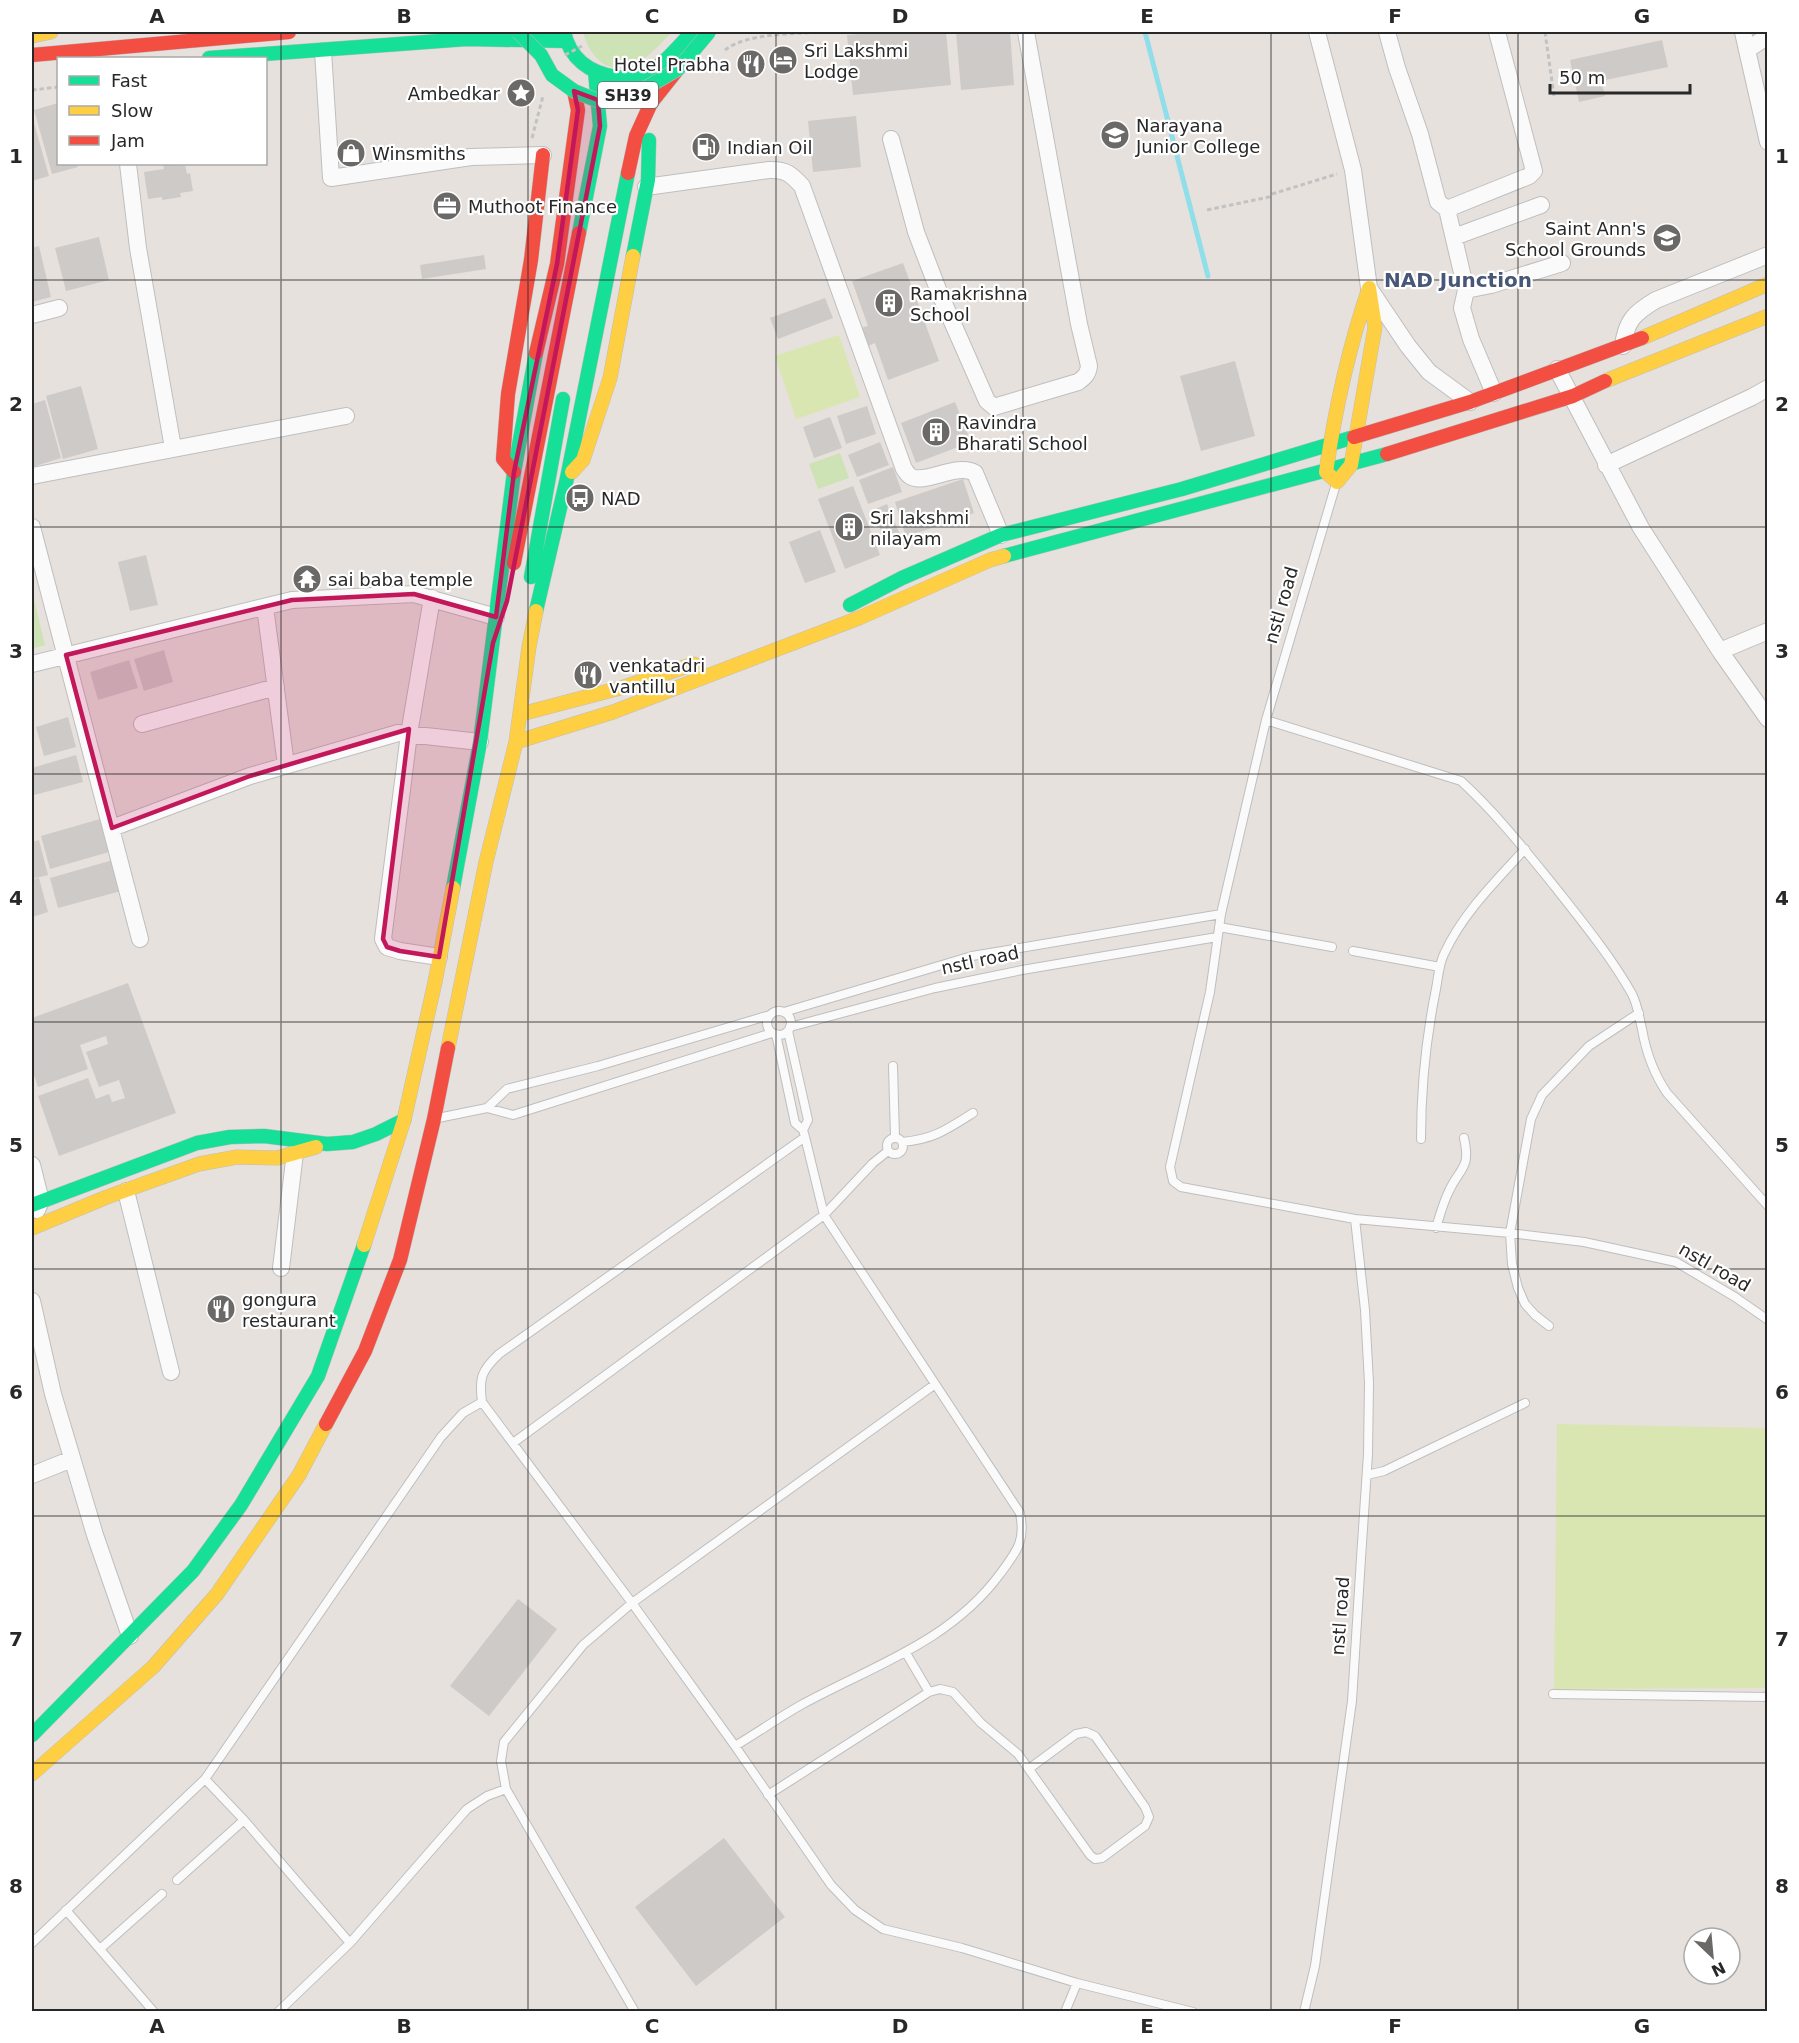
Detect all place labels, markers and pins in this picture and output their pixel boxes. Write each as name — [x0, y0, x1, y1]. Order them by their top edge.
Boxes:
place label: Sri Lakshmi Lodge — [804, 40, 908, 82]
hotel icon: Sri Lakshmi Lodge — [767, 44, 799, 76]
restaurant icon: Hotel Prabha — [735, 48, 767, 80]
place label: Hotel Prabha — [614, 54, 730, 75]
place icon: Ambedkar — [505, 77, 537, 109]
place label: Ambedkar — [408, 83, 501, 104]
place label: Narayana Junior College — [1135, 115, 1260, 157]
school or university icon: Narayana Junior College — [1099, 119, 1131, 151]
fuel station icon: Indian Oil — [690, 131, 722, 163]
shop icon: Winsmiths — [335, 137, 367, 169]
place label: Indian Oil — [727, 137, 812, 158]
place label: Winsmiths — [372, 143, 466, 164]
office icon: Muthoot Finance — [431, 190, 463, 222]
place label: Muthoot Finance — [468, 196, 617, 217]
place label: Saint Ann's School Grounds — [1505, 218, 1646, 260]
school or university icon: Saint Ann's School Grounds — [1651, 222, 1683, 254]
place label: Ramakrishna School — [910, 283, 1028, 325]
building icon: Ramakrishna School — [873, 287, 905, 319]
place label: Ravindra Bharati School — [957, 412, 1088, 454]
building icon: Ravindra Bharati School — [920, 416, 952, 448]
bus stop icon: NAD — [564, 482, 596, 514]
place label: NAD — [601, 488, 641, 509]
place label: Sri lakshmi nilayam — [870, 507, 969, 549]
building icon: Sri lakshmi nilayam — [833, 511, 865, 543]
temple icon: sai baba temple — [291, 563, 323, 595]
place label: sai baba temple — [328, 569, 473, 590]
place label: venkatadri vantillu — [609, 655, 705, 697]
restaurant icon: venkatadri vantillu — [572, 659, 604, 691]
place label: gongura restaurant — [242, 1289, 336, 1331]
restaurant icon: gongura restaurant — [205, 1293, 237, 1325]

